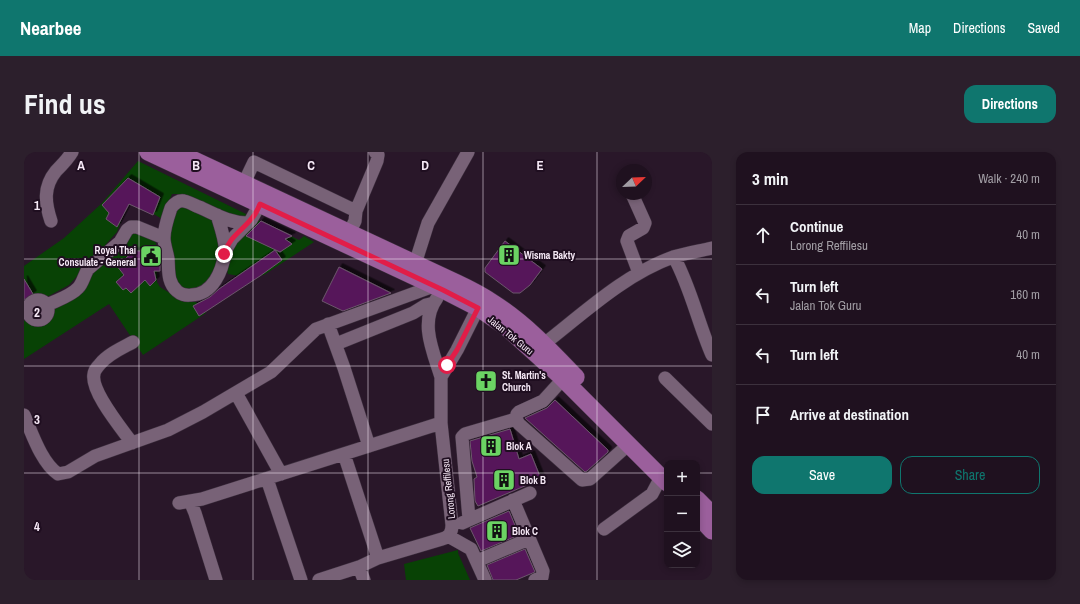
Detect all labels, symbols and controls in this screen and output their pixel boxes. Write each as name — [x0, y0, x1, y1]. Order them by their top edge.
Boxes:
text: Nearbee — [20, 15, 81, 41]
text: Map — [909, 19, 931, 37]
text: Directions — [953, 19, 1005, 37]
text: Saved — [1027, 19, 1060, 37]
text: Find us — [24, 85, 106, 123]
button: Directions — [964, 85, 1056, 123]
text: A — [77, 157, 85, 174]
text: B — [192, 157, 200, 174]
text: C — [307, 157, 315, 174]
text: D — [421, 157, 429, 174]
text: E — [536, 157, 544, 174]
north arrow — [616, 164, 652, 200]
text: 3 min — [752, 167, 788, 190]
text: Walk · 240 m — [978, 170, 1040, 187]
text: 1 — [34, 197, 40, 214]
text: Continue — [790, 216, 843, 237]
icon: ahead — [752, 224, 774, 246]
text: 40 m — [1016, 226, 1040, 243]
text: Lorong Reffilesu — [790, 237, 868, 254]
building icon: Wisma Bakty — [496, 242, 522, 268]
public building icon: Royal Thai Consulate - General — [138, 243, 164, 269]
place label: Royal Thai Consulate - General — [59, 244, 136, 269]
route end — [215, 245, 233, 263]
place label: Wisma Bakty — [524, 249, 575, 262]
text: Turn left — [790, 276, 838, 297]
icon: left — [752, 284, 774, 306]
text: 160 m — [1010, 286, 1040, 303]
text: Jalan Tok Guru — [790, 297, 862, 314]
text: 2 — [34, 304, 40, 321]
street label: Jalan Tok Guru — [485, 313, 536, 358]
icon: left — [752, 344, 774, 366]
text: Turn left — [790, 344, 838, 365]
text: 40 m — [1016, 346, 1040, 363]
route start — [438, 356, 456, 374]
church icon: St. Martin's Church — [473, 368, 499, 394]
place label: St. Martin's Church — [502, 369, 546, 394]
icon: arrive — [752, 404, 774, 426]
text: Arrive at destination — [790, 404, 909, 425]
text: 3 — [34, 411, 40, 428]
building icon: Blok A — [478, 433, 504, 459]
place label: Blok A — [506, 440, 532, 453]
button: Save — [752, 456, 892, 494]
button: Share — [900, 456, 1040, 494]
street label: Lorong Reffilesu — [439, 458, 458, 519]
map controls — [664, 460, 700, 568]
button: + — [664, 460, 700, 496]
building icon: Blok B — [491, 467, 517, 493]
place label: Blok B — [520, 474, 546, 487]
button: − — [664, 496, 700, 532]
text: 4 — [34, 518, 40, 535]
building icon: Blok C — [484, 518, 510, 544]
place label: Blok C — [512, 525, 538, 538]
button: layers — [664, 532, 700, 568]

